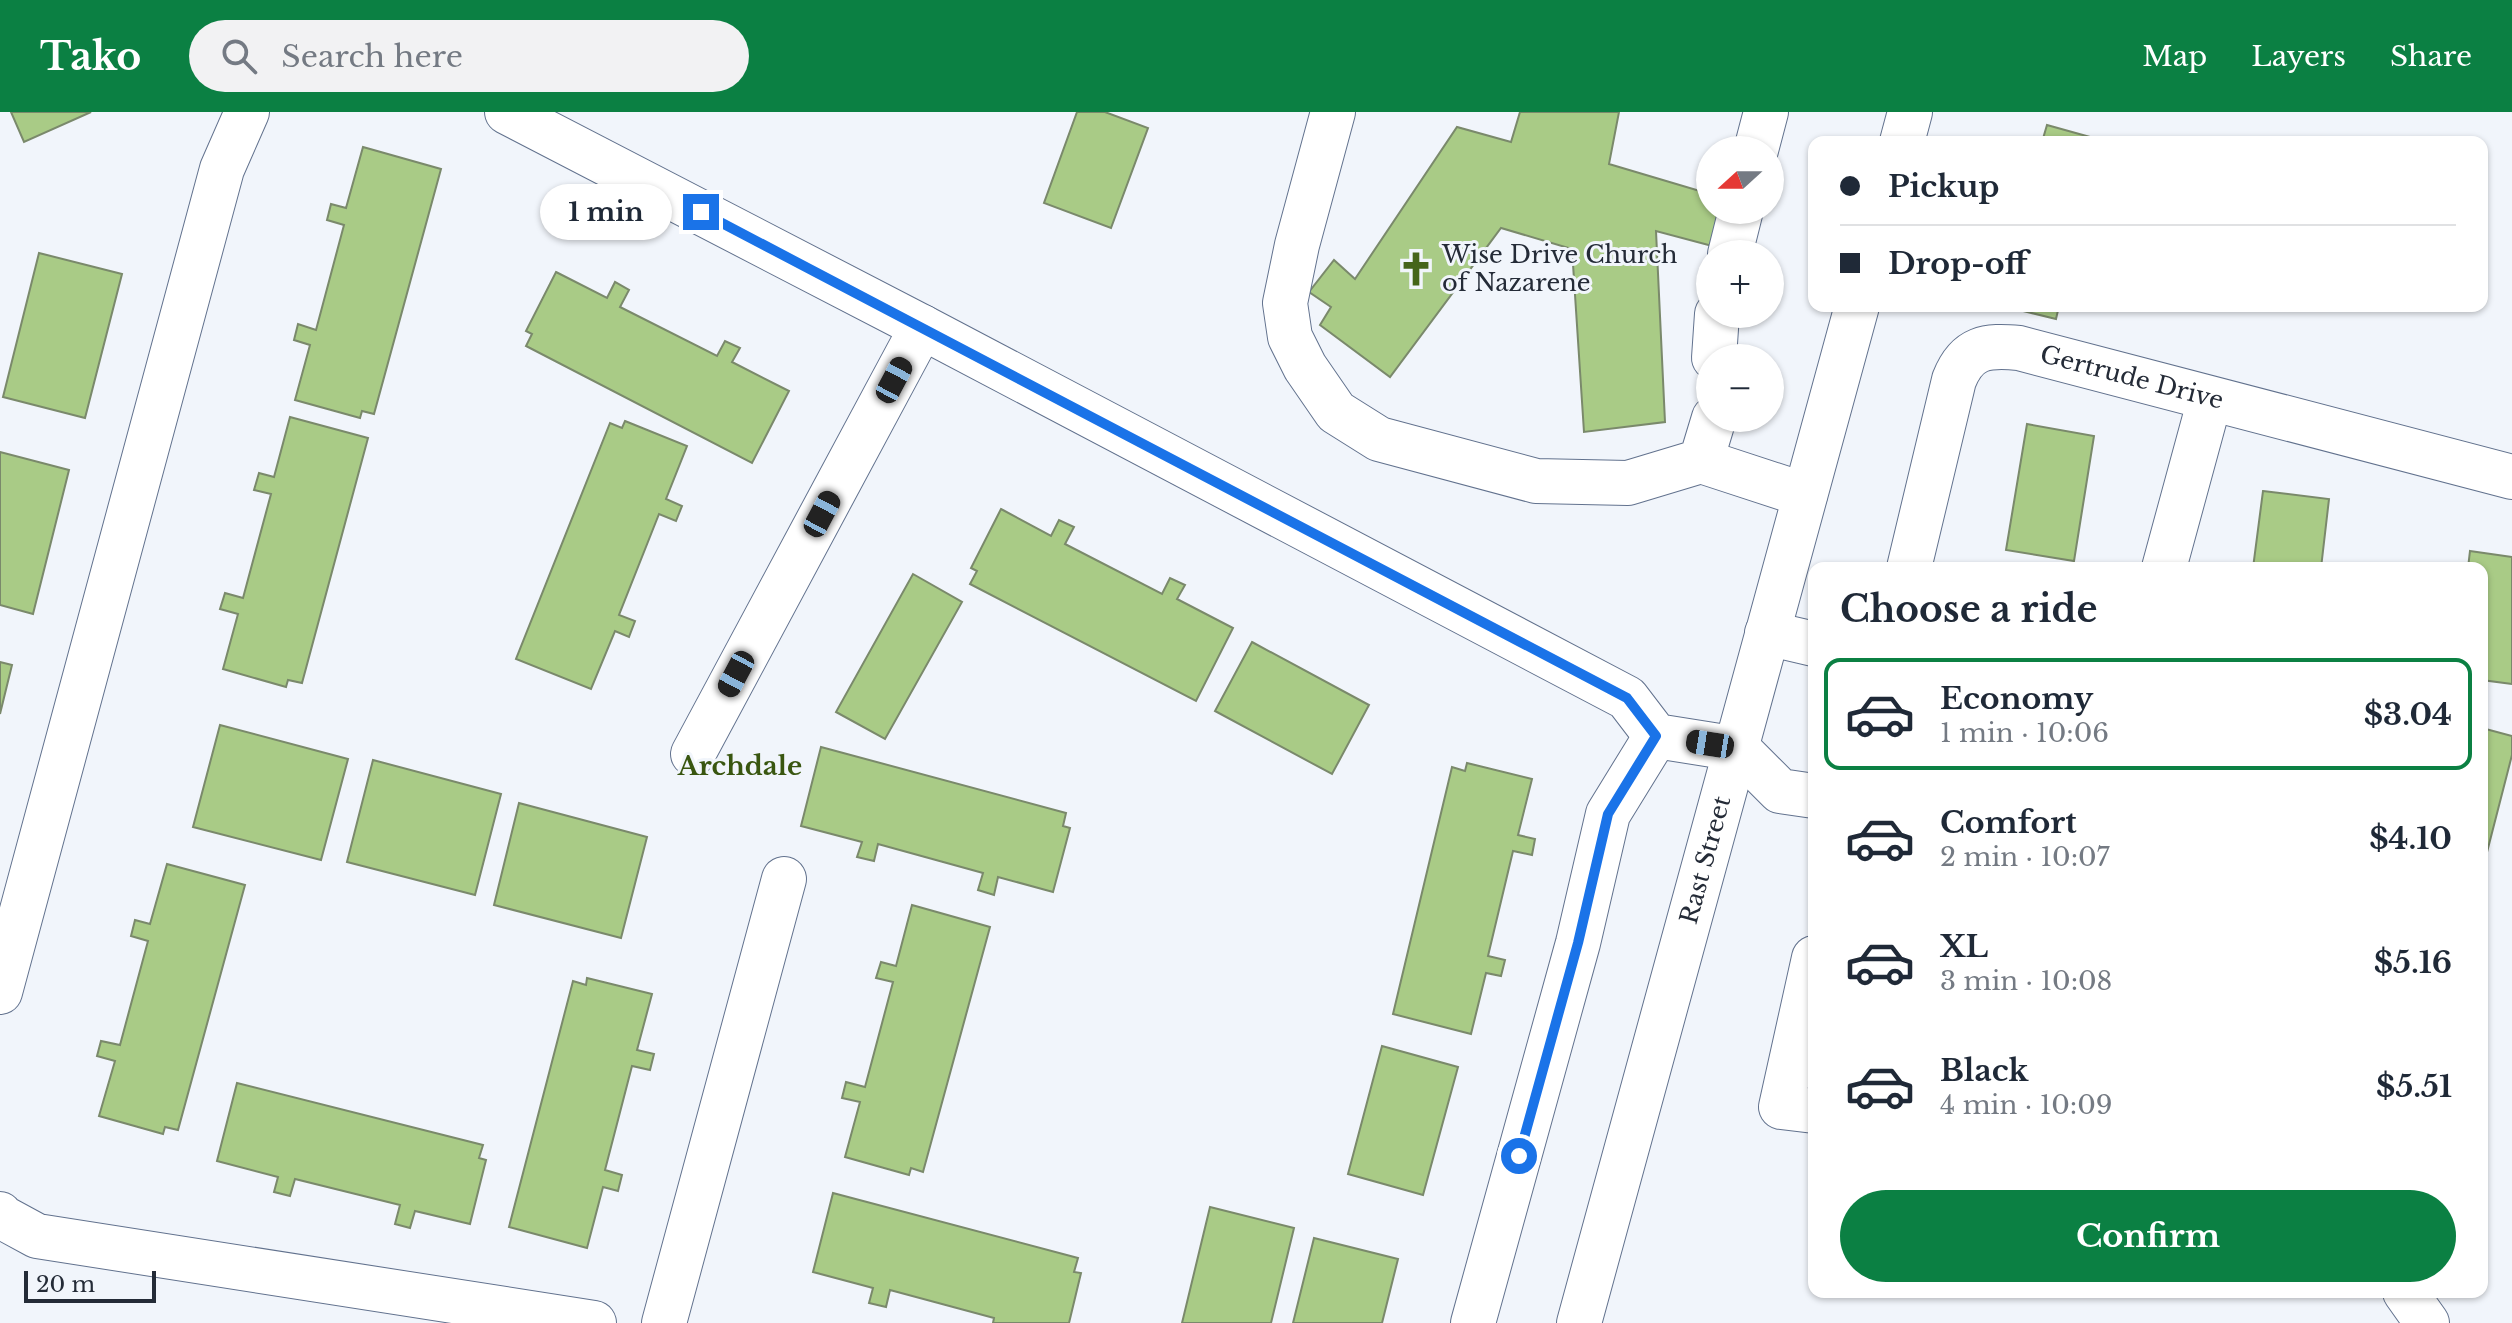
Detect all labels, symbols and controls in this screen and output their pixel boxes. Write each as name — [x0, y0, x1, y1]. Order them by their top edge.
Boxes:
search box — [189, 20, 749, 92]
text: Tako — [40, 33, 141, 80]
icon: search — [217, 34, 261, 78]
text: Search here — [281, 38, 463, 75]
text: Map — [2142, 39, 2207, 74]
text: Layers — [2251, 39, 2346, 74]
text: Share — [2390, 39, 2472, 74]
north arrow — [1696, 136, 1784, 224]
map controls — [1696, 136, 1784, 432]
text: Pickup — [1888, 168, 1999, 205]
callout: 1 min — [541, 184, 673, 240]
route end — [683, 194, 719, 230]
text: 1 min — [568, 196, 644, 228]
place label: Wise Drive Church of Nazarene — [1441, 240, 1678, 297]
button: + — [1696, 240, 1784, 328]
text: Drop-off — [1888, 245, 2028, 282]
church icon: Wise Drive Church of Nazarene — [1397, 250, 1435, 288]
street label: Gertrude Drive — [2037, 339, 2227, 415]
button: − — [1696, 344, 1784, 432]
car — [872, 353, 916, 407]
car — [800, 487, 844, 541]
text: Choose a ride — [1840, 587, 2097, 632]
car — [714, 647, 758, 701]
icon: car — [1844, 678, 1916, 750]
text: Economy — [1940, 680, 2093, 717]
text: $3.04 — [2364, 696, 2452, 733]
text: 1 min · 10:06 — [1940, 717, 2109, 749]
car — [1684, 728, 1736, 760]
district label: Archdale — [677, 750, 802, 782]
street label: Rast Street — [1674, 793, 1736, 927]
icon: car — [1844, 802, 1916, 874]
text: Comfort — [1940, 804, 2077, 841]
text: $4.10 — [2369, 820, 2452, 857]
text: 2 min · 10:07 — [1940, 841, 2110, 873]
icon: car — [1844, 926, 1916, 998]
text: XL — [1940, 928, 1988, 965]
text: $5.16 — [2374, 944, 2452, 981]
text: 3 min · 10:08 — [1940, 965, 2112, 997]
icon: car — [1844, 1050, 1916, 1122]
text: Black — [1940, 1052, 2028, 1089]
text: $5.51 — [2376, 1068, 2452, 1105]
text: 4 min · 10:09 — [1940, 1089, 2113, 1121]
route start — [1501, 1138, 1537, 1174]
button: Confirm — [1840, 1190, 2456, 1282]
scale bar — [24, 1267, 156, 1303]
text: 20 m — [36, 1271, 95, 1298]

